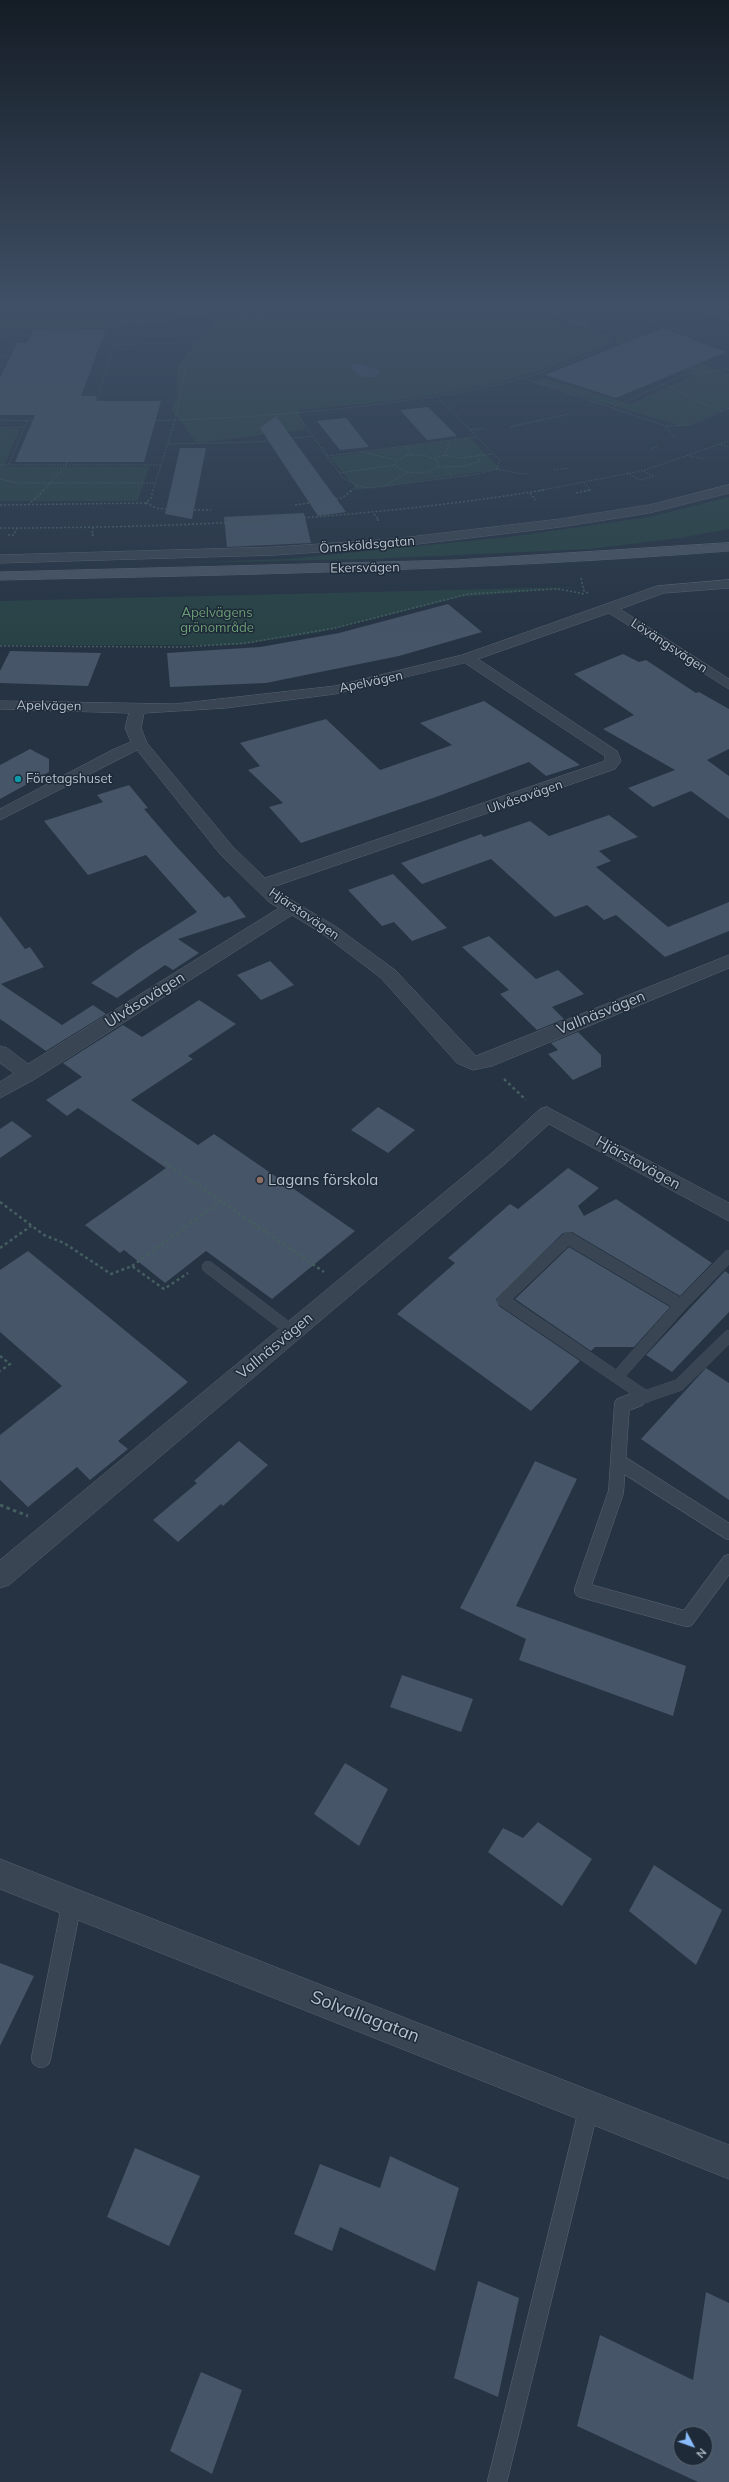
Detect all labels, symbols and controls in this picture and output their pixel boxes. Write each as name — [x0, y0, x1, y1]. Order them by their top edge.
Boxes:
street label: Örnsköldsgatan — [319, 533, 415, 557]
street label: Ekersvägen — [330, 560, 400, 576]
park label: Apelvägens grönområde — [180, 605, 254, 636]
street label: Lövängsvägen — [628, 615, 710, 677]
street label: Apelvägen — [338, 668, 404, 696]
street label: Apelvägen — [16, 698, 82, 714]
place label: Företagshuset — [26, 771, 112, 787]
marker: Företagshuset — [13, 774, 23, 784]
street label: Ulvåsavägen — [485, 777, 565, 817]
street label: Hjärstavägen — [266, 885, 342, 943]
street label: Ulvåsavägen — [102, 968, 188, 1032]
street label: Vallnäsvägen — [554, 987, 648, 1039]
street label: Hjärstavägen — [593, 1132, 683, 1194]
place label: Lagans förskola — [268, 1171, 378, 1189]
marker: Lagans förskola — [255, 1175, 265, 1185]
street label: Vallnäsvägen — [233, 1309, 317, 1383]
street label: Solvallagatan — [308, 1986, 422, 2048]
north arrow — [673, 2426, 713, 2466]
text: N — [693, 2445, 709, 2461]

